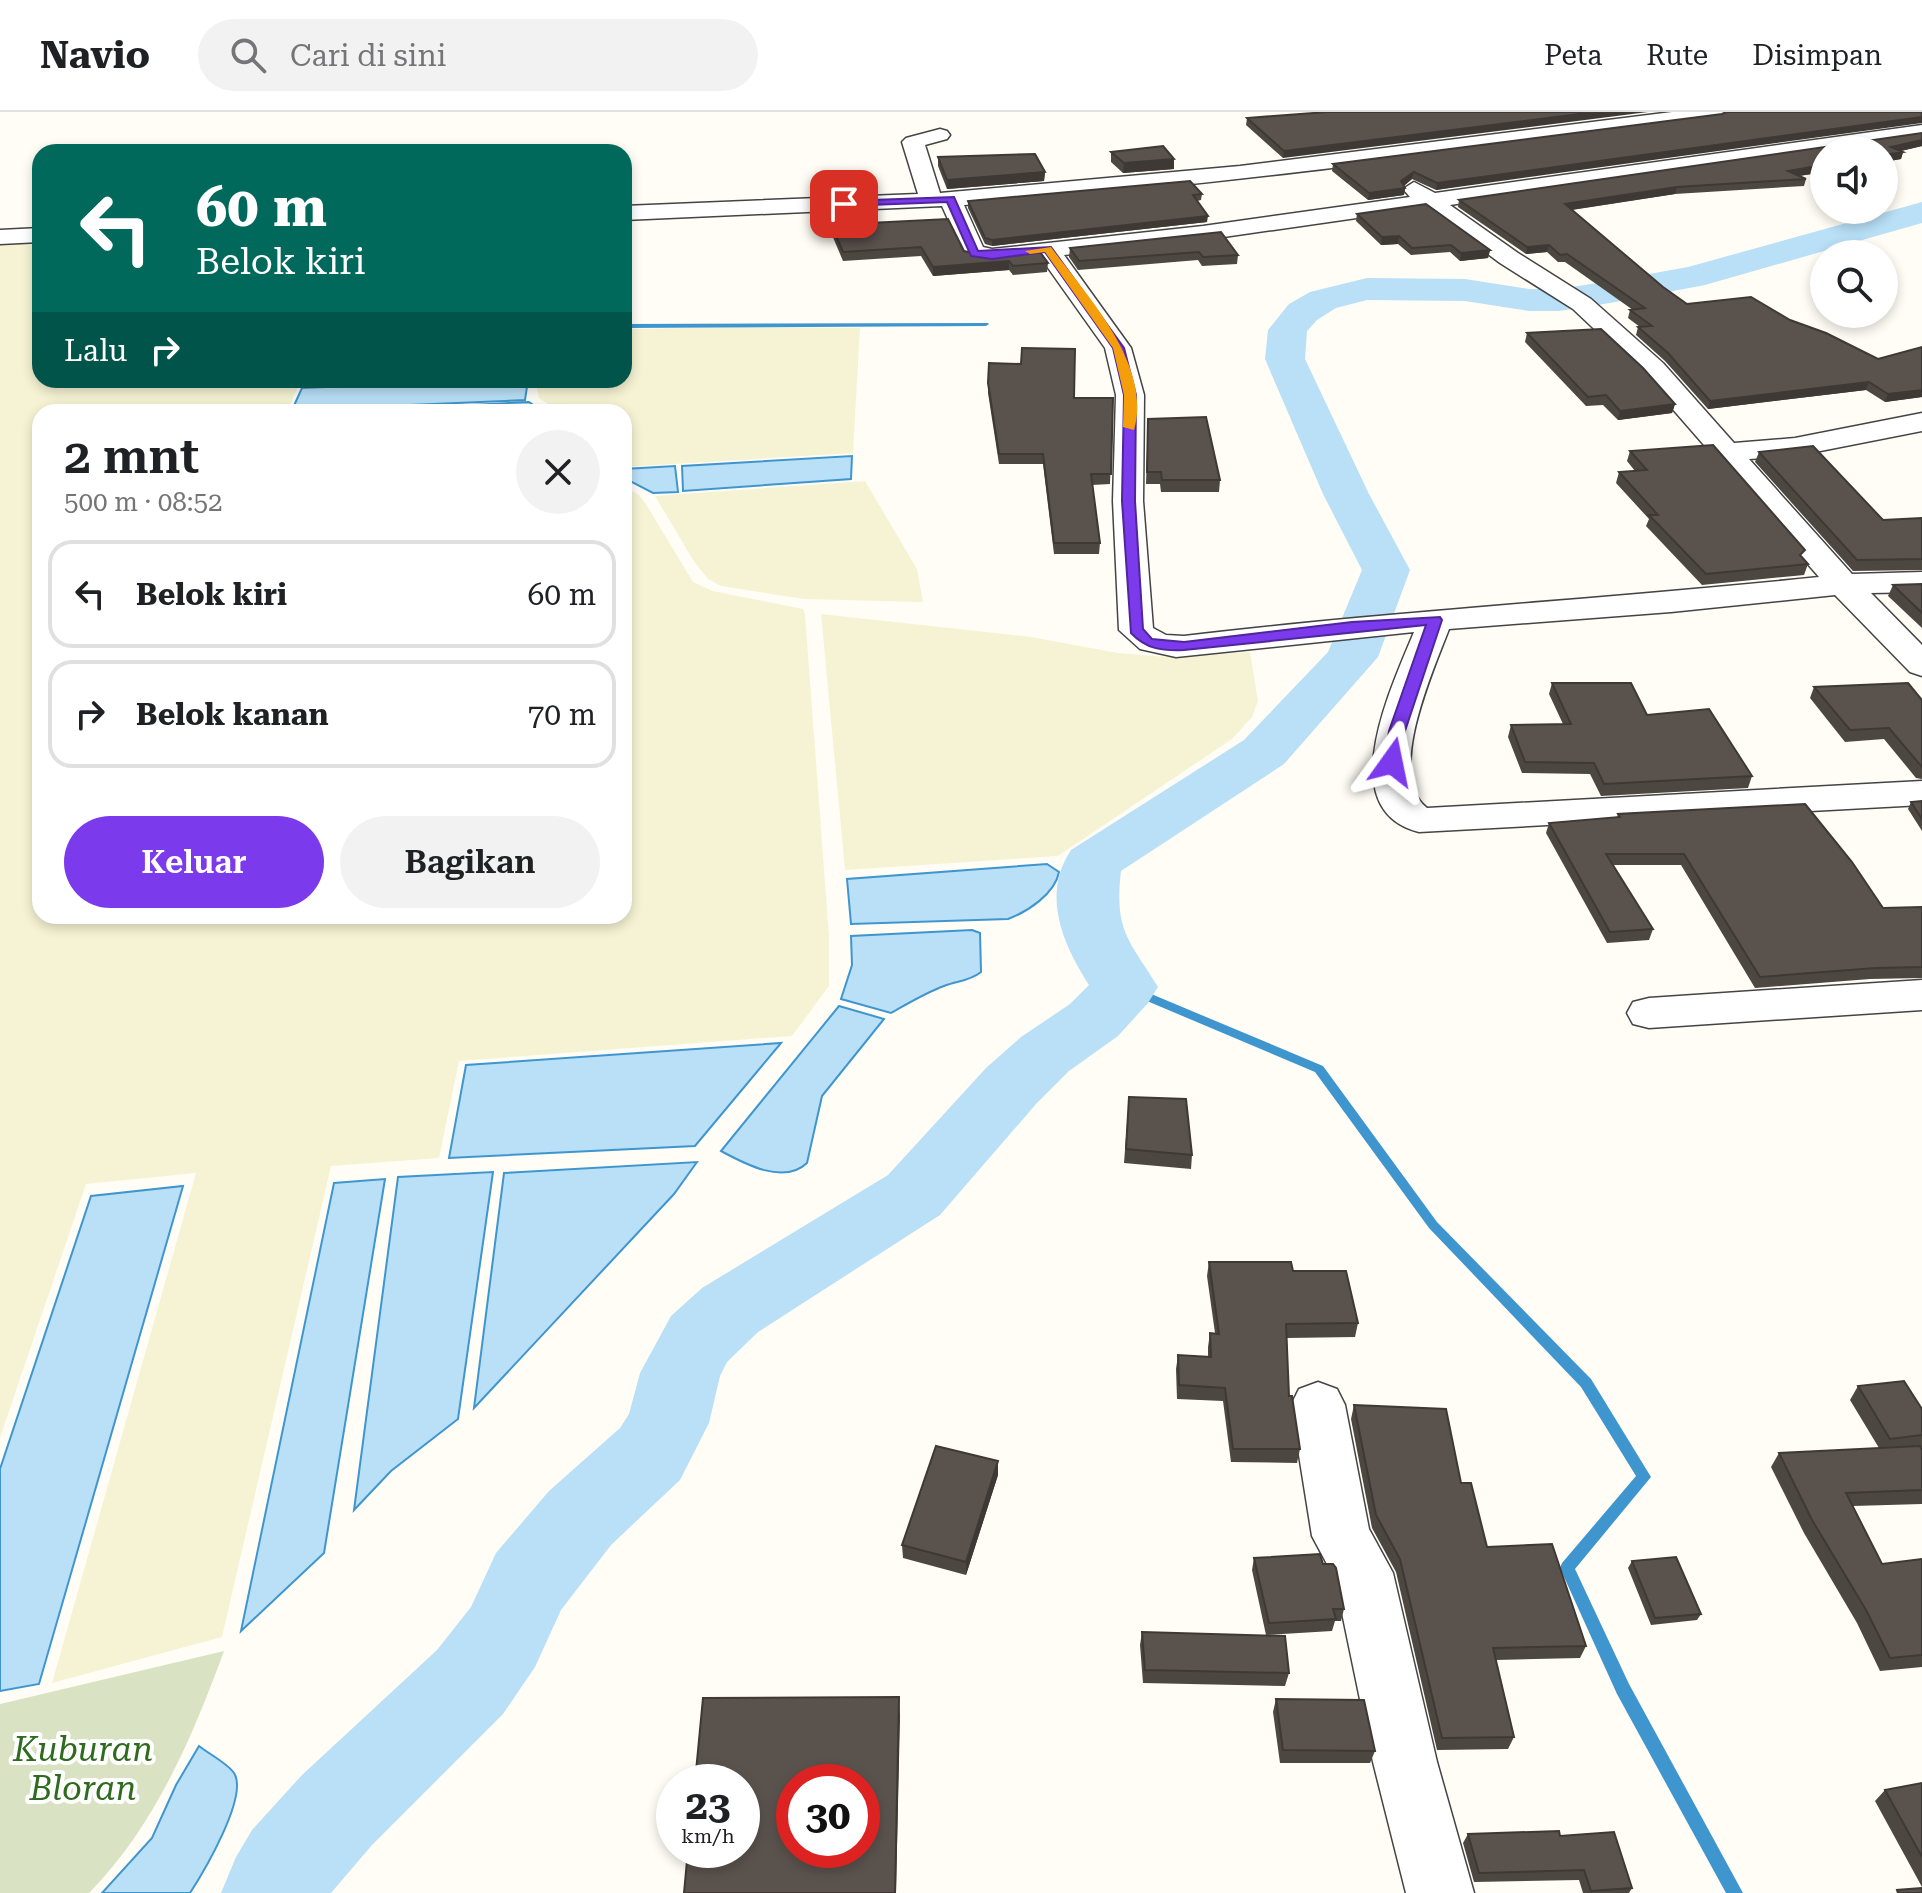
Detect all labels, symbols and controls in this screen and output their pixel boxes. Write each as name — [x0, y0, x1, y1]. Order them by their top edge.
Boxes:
search box — [198, 19, 758, 91]
text: Navio — [40, 33, 150, 77]
icon: search — [226, 33, 270, 77]
text: Cari di sini — [290, 38, 446, 73]
text: Peta — [1544, 39, 1602, 72]
text: Rute — [1646, 39, 1708, 72]
text: Disimpan — [1752, 39, 1882, 72]
map controls — [1810, 136, 1898, 328]
button: sound — [1810, 136, 1898, 224]
pin — [810, 170, 878, 238]
text: 60 m — [196, 174, 327, 240]
icon: left — [64, 176, 168, 280]
icon: arrive — [822, 182, 866, 226]
button: search — [1810, 240, 1898, 328]
text: Belok kiri — [196, 241, 365, 283]
icon: right — [143, 328, 187, 372]
text: Lalu — [64, 333, 127, 368]
text: 2 mnt — [64, 429, 199, 485]
button: close — [516, 430, 600, 514]
text: 500 m · 08:52 — [64, 487, 223, 517]
icon: left — [68, 572, 112, 616]
text: Belok kiri — [136, 577, 287, 612]
text: 60 m — [527, 577, 596, 612]
icon: right — [68, 692, 112, 736]
text: Belok kanan — [136, 697, 329, 732]
text: 70 m — [527, 697, 596, 732]
position arrow — [1350, 720, 1434, 804]
button: Keluar — [64, 816, 324, 908]
button: Bagikan — [340, 816, 600, 908]
park label: Kuburan Bloran — [12, 1729, 153, 1808]
speed limit sign: 30 — [776, 1764, 880, 1868]
text: 23 — [686, 1782, 730, 1829]
text: km/h — [681, 1824, 735, 1848]

